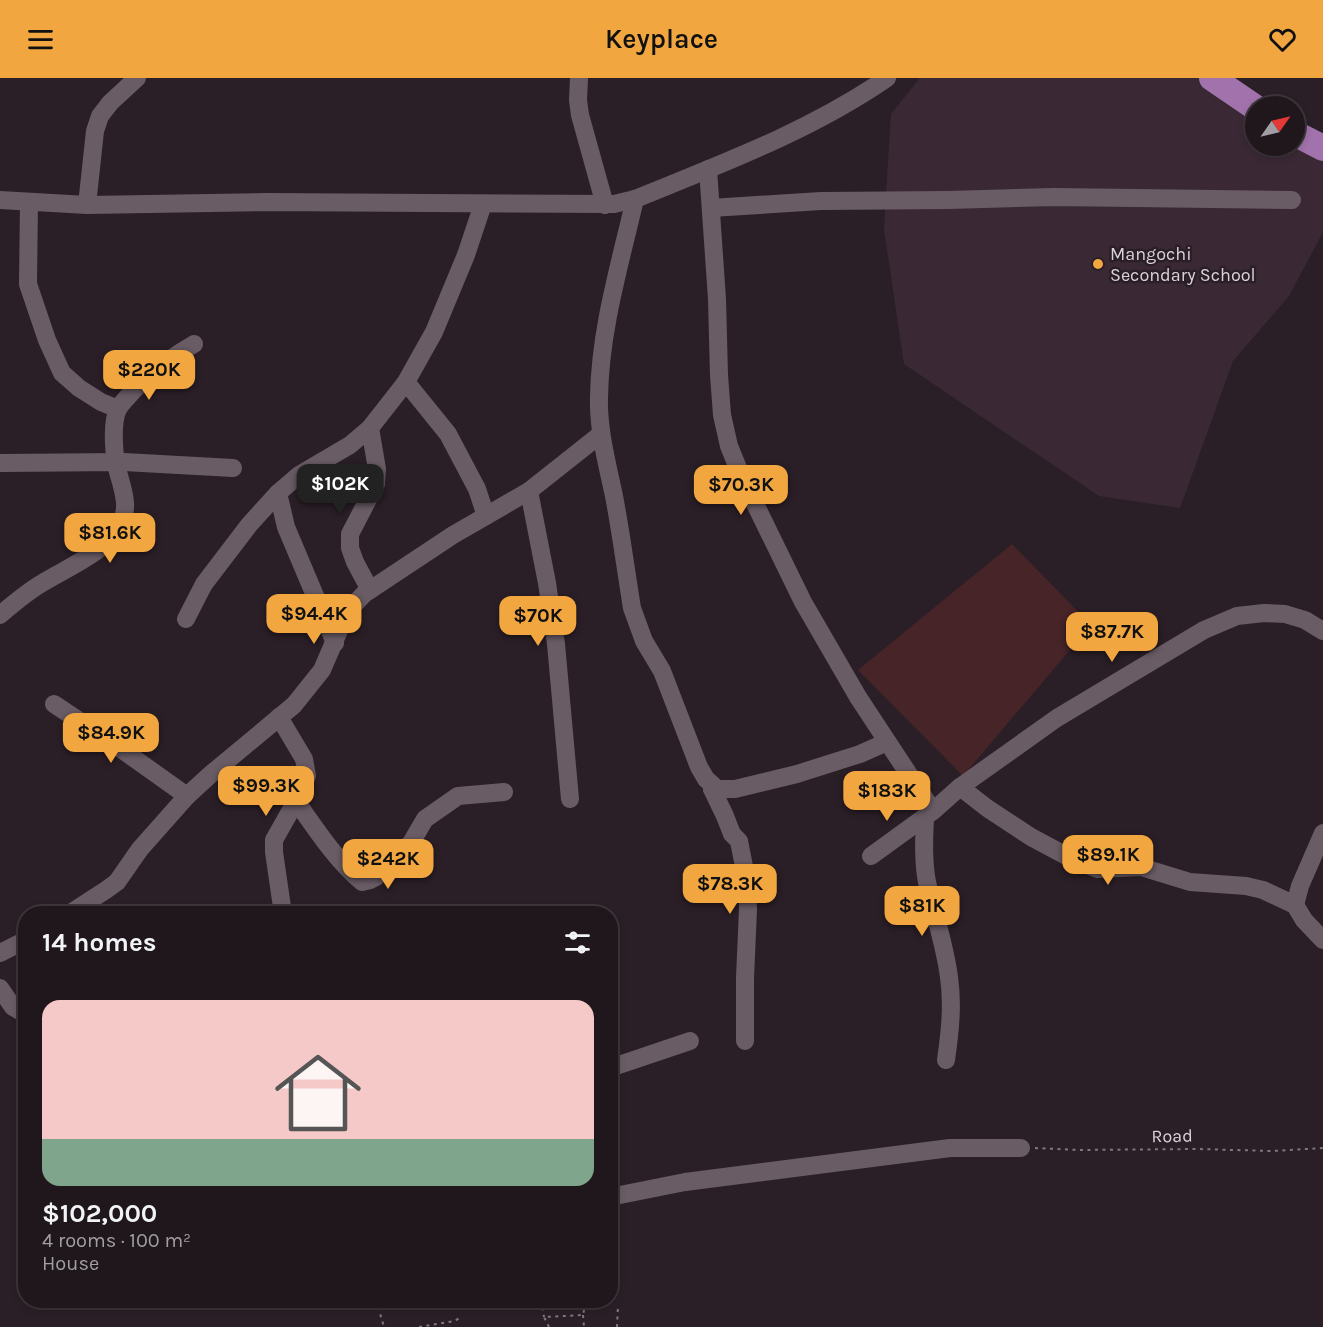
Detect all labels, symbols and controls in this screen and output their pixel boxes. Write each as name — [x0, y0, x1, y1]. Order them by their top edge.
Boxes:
icon: menu — [24, 23, 57, 56]
text: Keyplace — [605, 23, 718, 55]
icon: heart — [1266, 23, 1299, 56]
north arrow — [1245, 96, 1305, 156]
map controls — [1245, 96, 1305, 156]
place label: Mangochi Secondary School — [1110, 243, 1256, 286]
marker: Mangochi Secondary School — [1091, 257, 1105, 271]
pin: $220K — [107, 350, 191, 401]
text: $220K — [117, 358, 181, 381]
pin: $102K — [298, 464, 382, 515]
pin: $70.3K — [692, 465, 790, 516]
text: $102K — [311, 472, 369, 495]
text: $70.3K — [708, 473, 774, 496]
pin: $81.6K — [61, 513, 159, 564]
text: $81.6K — [78, 521, 142, 544]
pin: $94.4K — [265, 594, 363, 645]
pin: $70K — [502, 596, 574, 647]
text: $94.4K — [280, 602, 348, 625]
text: $70K — [513, 604, 563, 627]
pin: $87.7K — [1063, 612, 1161, 663]
text: $87.7K — [1080, 620, 1144, 643]
pin: $84.9K — [62, 713, 160, 764]
text: $84.9K — [77, 721, 145, 744]
pin: $99.3K — [217, 766, 315, 817]
pin: $183K — [845, 771, 929, 822]
text: $99.3K — [232, 774, 300, 797]
text: $183K — [857, 779, 917, 802]
pin: $89.1K — [1059, 835, 1157, 886]
pin: $242K — [346, 839, 430, 890]
text: $89.1K — [1076, 843, 1140, 866]
text: $242K — [357, 847, 419, 870]
pin: $78.3K — [681, 864, 779, 915]
text: $78.3K — [697, 872, 763, 895]
pin: $81K — [886, 886, 958, 937]
text: $81K — [899, 894, 945, 917]
icon: filters — [561, 926, 594, 959]
text: 14 homes — [42, 927, 156, 958]
icon: home — [264, 1039, 372, 1147]
street label: Road — [1151, 1125, 1193, 1147]
text: $102,000 — [42, 1198, 157, 1229]
text: 4 rooms · 100 m² — [42, 1229, 191, 1252]
text: House — [42, 1252, 99, 1275]

